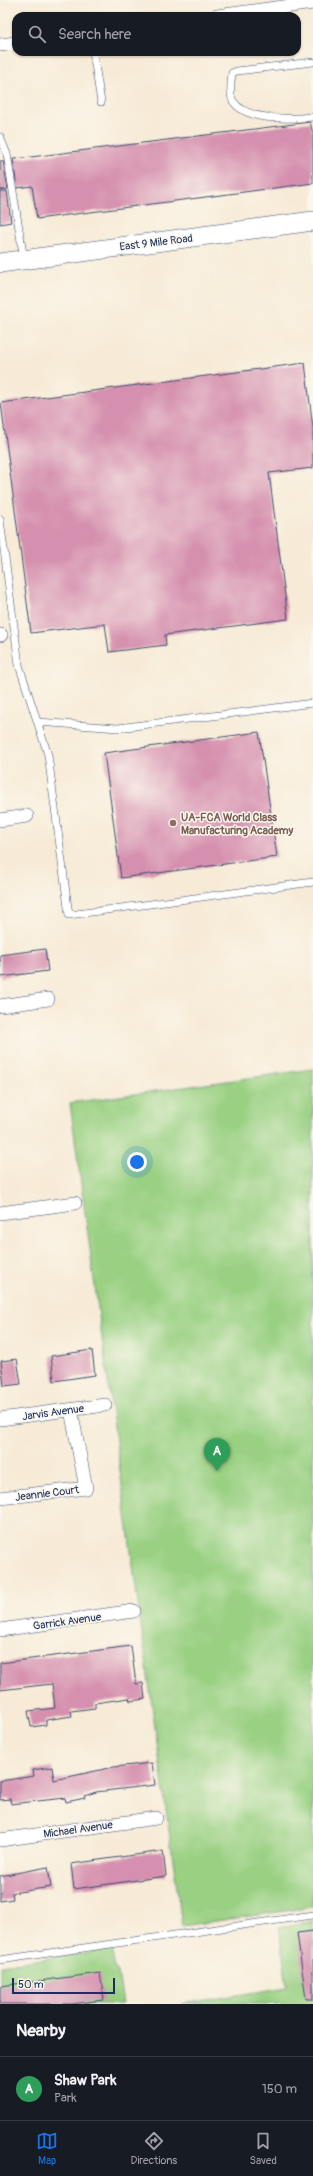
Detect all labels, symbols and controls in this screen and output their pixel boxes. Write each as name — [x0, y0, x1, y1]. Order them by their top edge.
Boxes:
search box — [12, 12, 301, 56]
icon: search — [26, 23, 48, 45]
text: Search here — [58, 25, 131, 44]
street label: East 9 Mile Road — [119, 232, 193, 253]
place label: UA-FCA World Class Manufacturing Academy — [181, 811, 294, 837]
marker: UA-FCA World Class Manufacturing Academy — [168, 818, 178, 828]
your location — [127, 1152, 147, 1172]
street label: Jarvis Avenue — [21, 1402, 85, 1423]
pin: A — [204, 1438, 230, 1471]
street label: Jeannie Court — [14, 1483, 80, 1504]
street label: Garrick Avenue — [32, 1610, 103, 1633]
street label: Michael Avenue — [43, 1818, 114, 1841]
scale bar — [12, 1976, 115, 1995]
text: 50 m — [18, 1978, 44, 1991]
text: Nearby — [16, 2020, 65, 2041]
text: Shaw Park — [54, 2071, 116, 2090]
text: A — [25, 2081, 33, 2097]
text: 150 m — [262, 2081, 297, 2097]
text: Park — [54, 2090, 77, 2106]
tab: Map — [36, 2130, 58, 2167]
tab: Directions — [130, 2130, 177, 2167]
tab: Saved — [250, 2130, 277, 2167]

